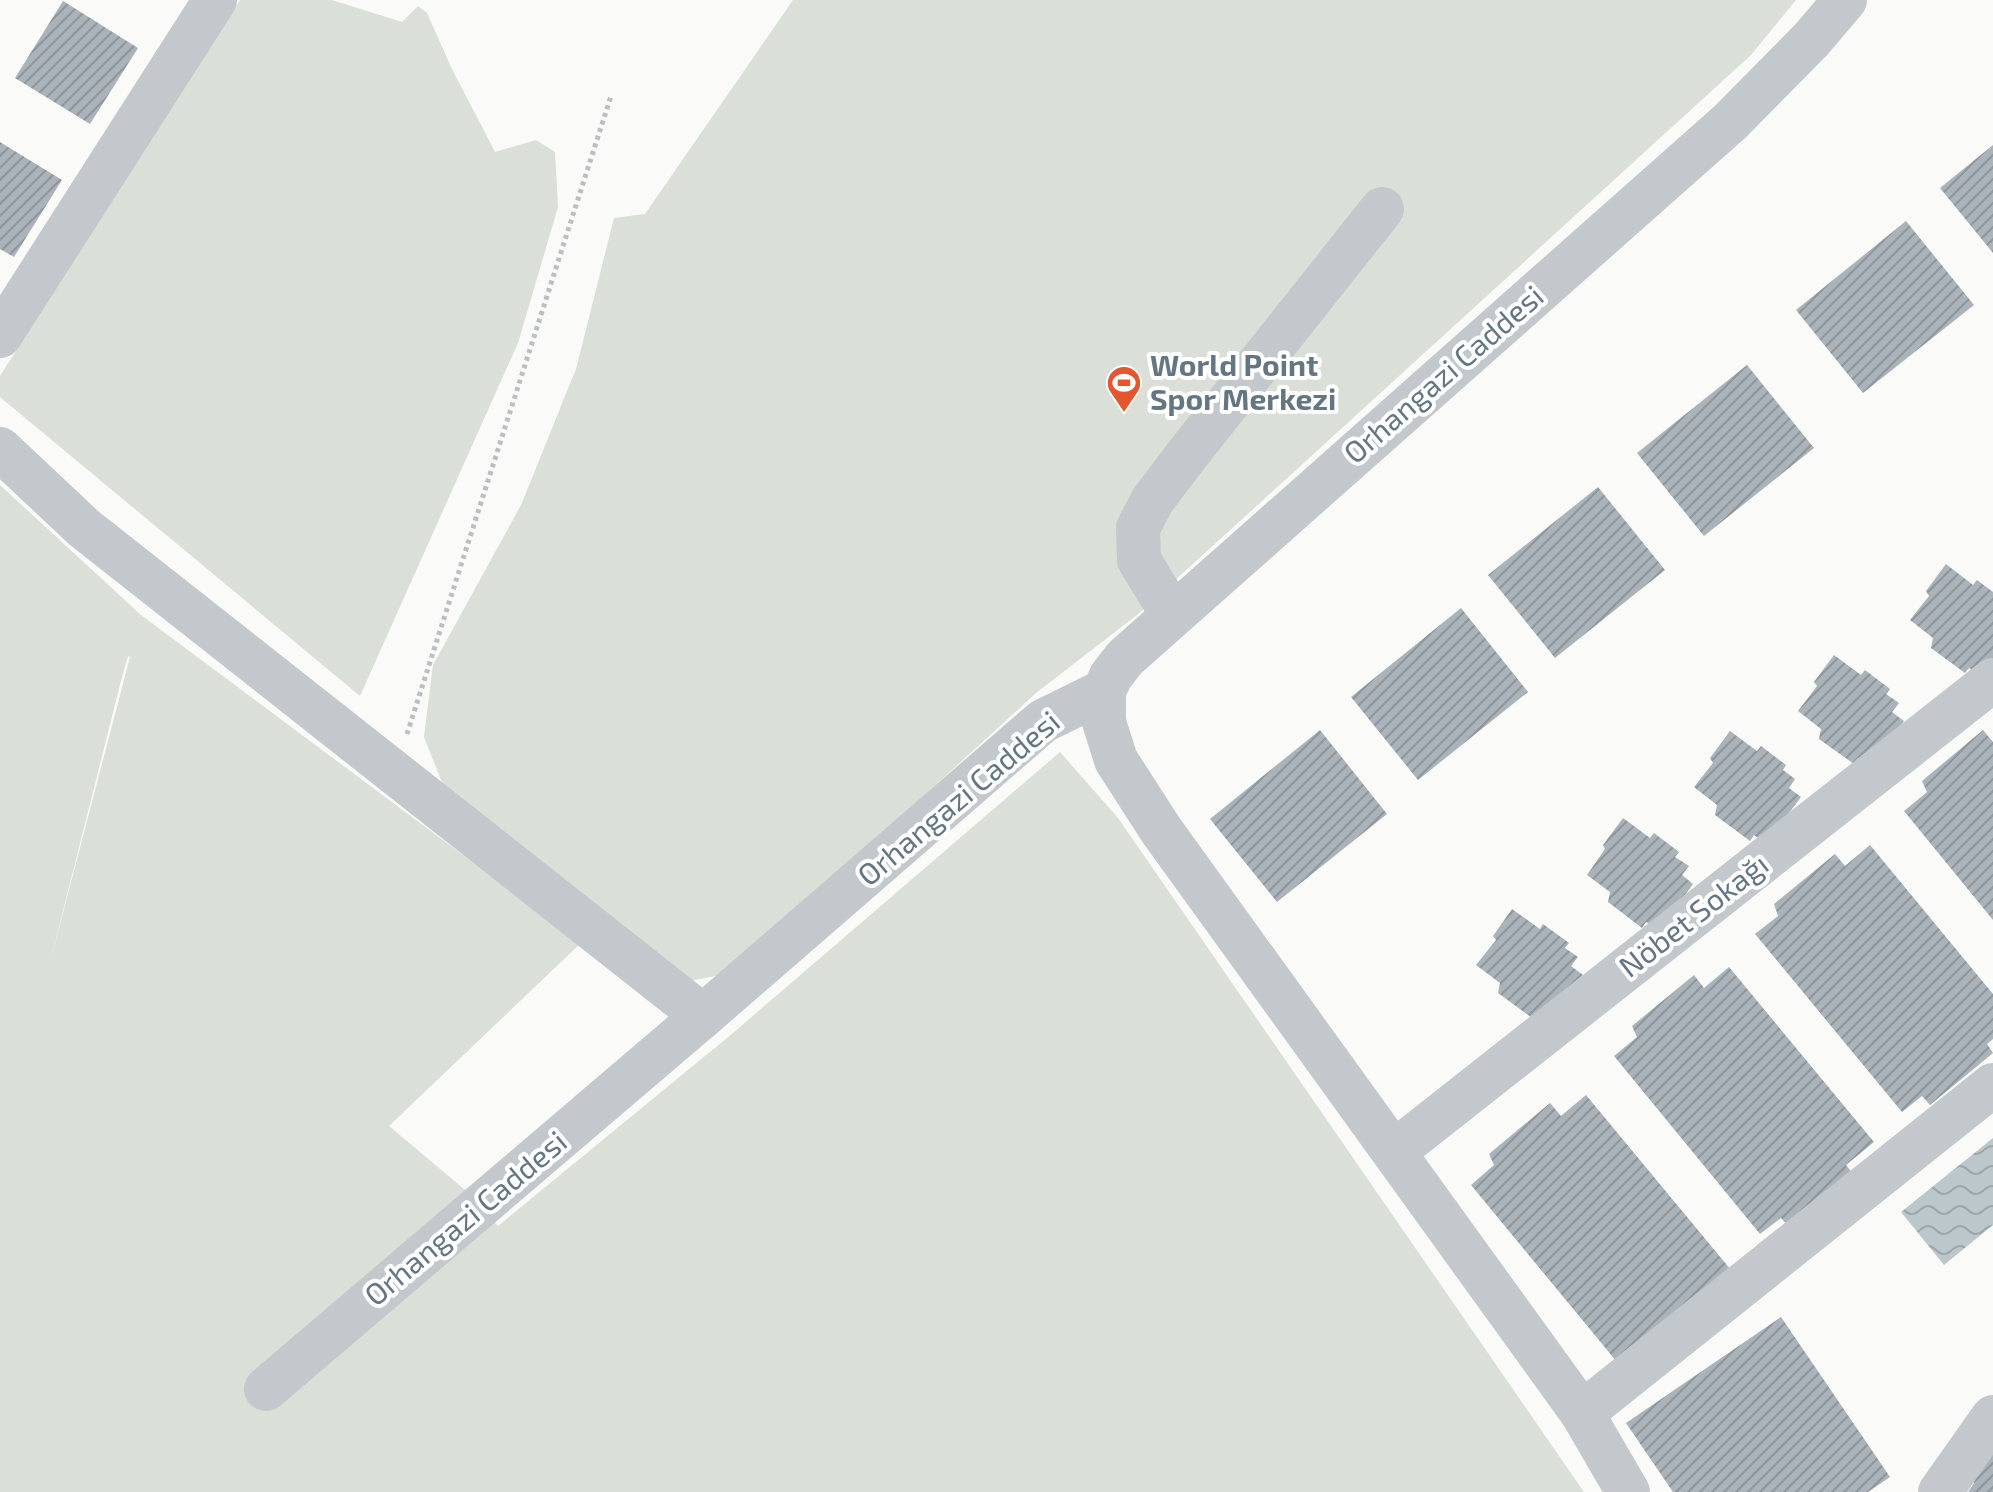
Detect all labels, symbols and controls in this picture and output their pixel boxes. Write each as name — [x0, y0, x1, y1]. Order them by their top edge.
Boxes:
street label: Orhangazi Caddesi — [1336, 277, 1550, 470]
place label: World Point Spor Merkezi — [1150, 346, 1336, 416]
sports icon: World Point Spor Merkezi — [1105, 364, 1143, 414]
street label: Orhangazi Caddesi — [849, 702, 1066, 892]
street label: Nöbet Sokağı — [1611, 845, 1775, 984]
street label: Orhangazi Caddesi — [356, 1122, 573, 1312]

